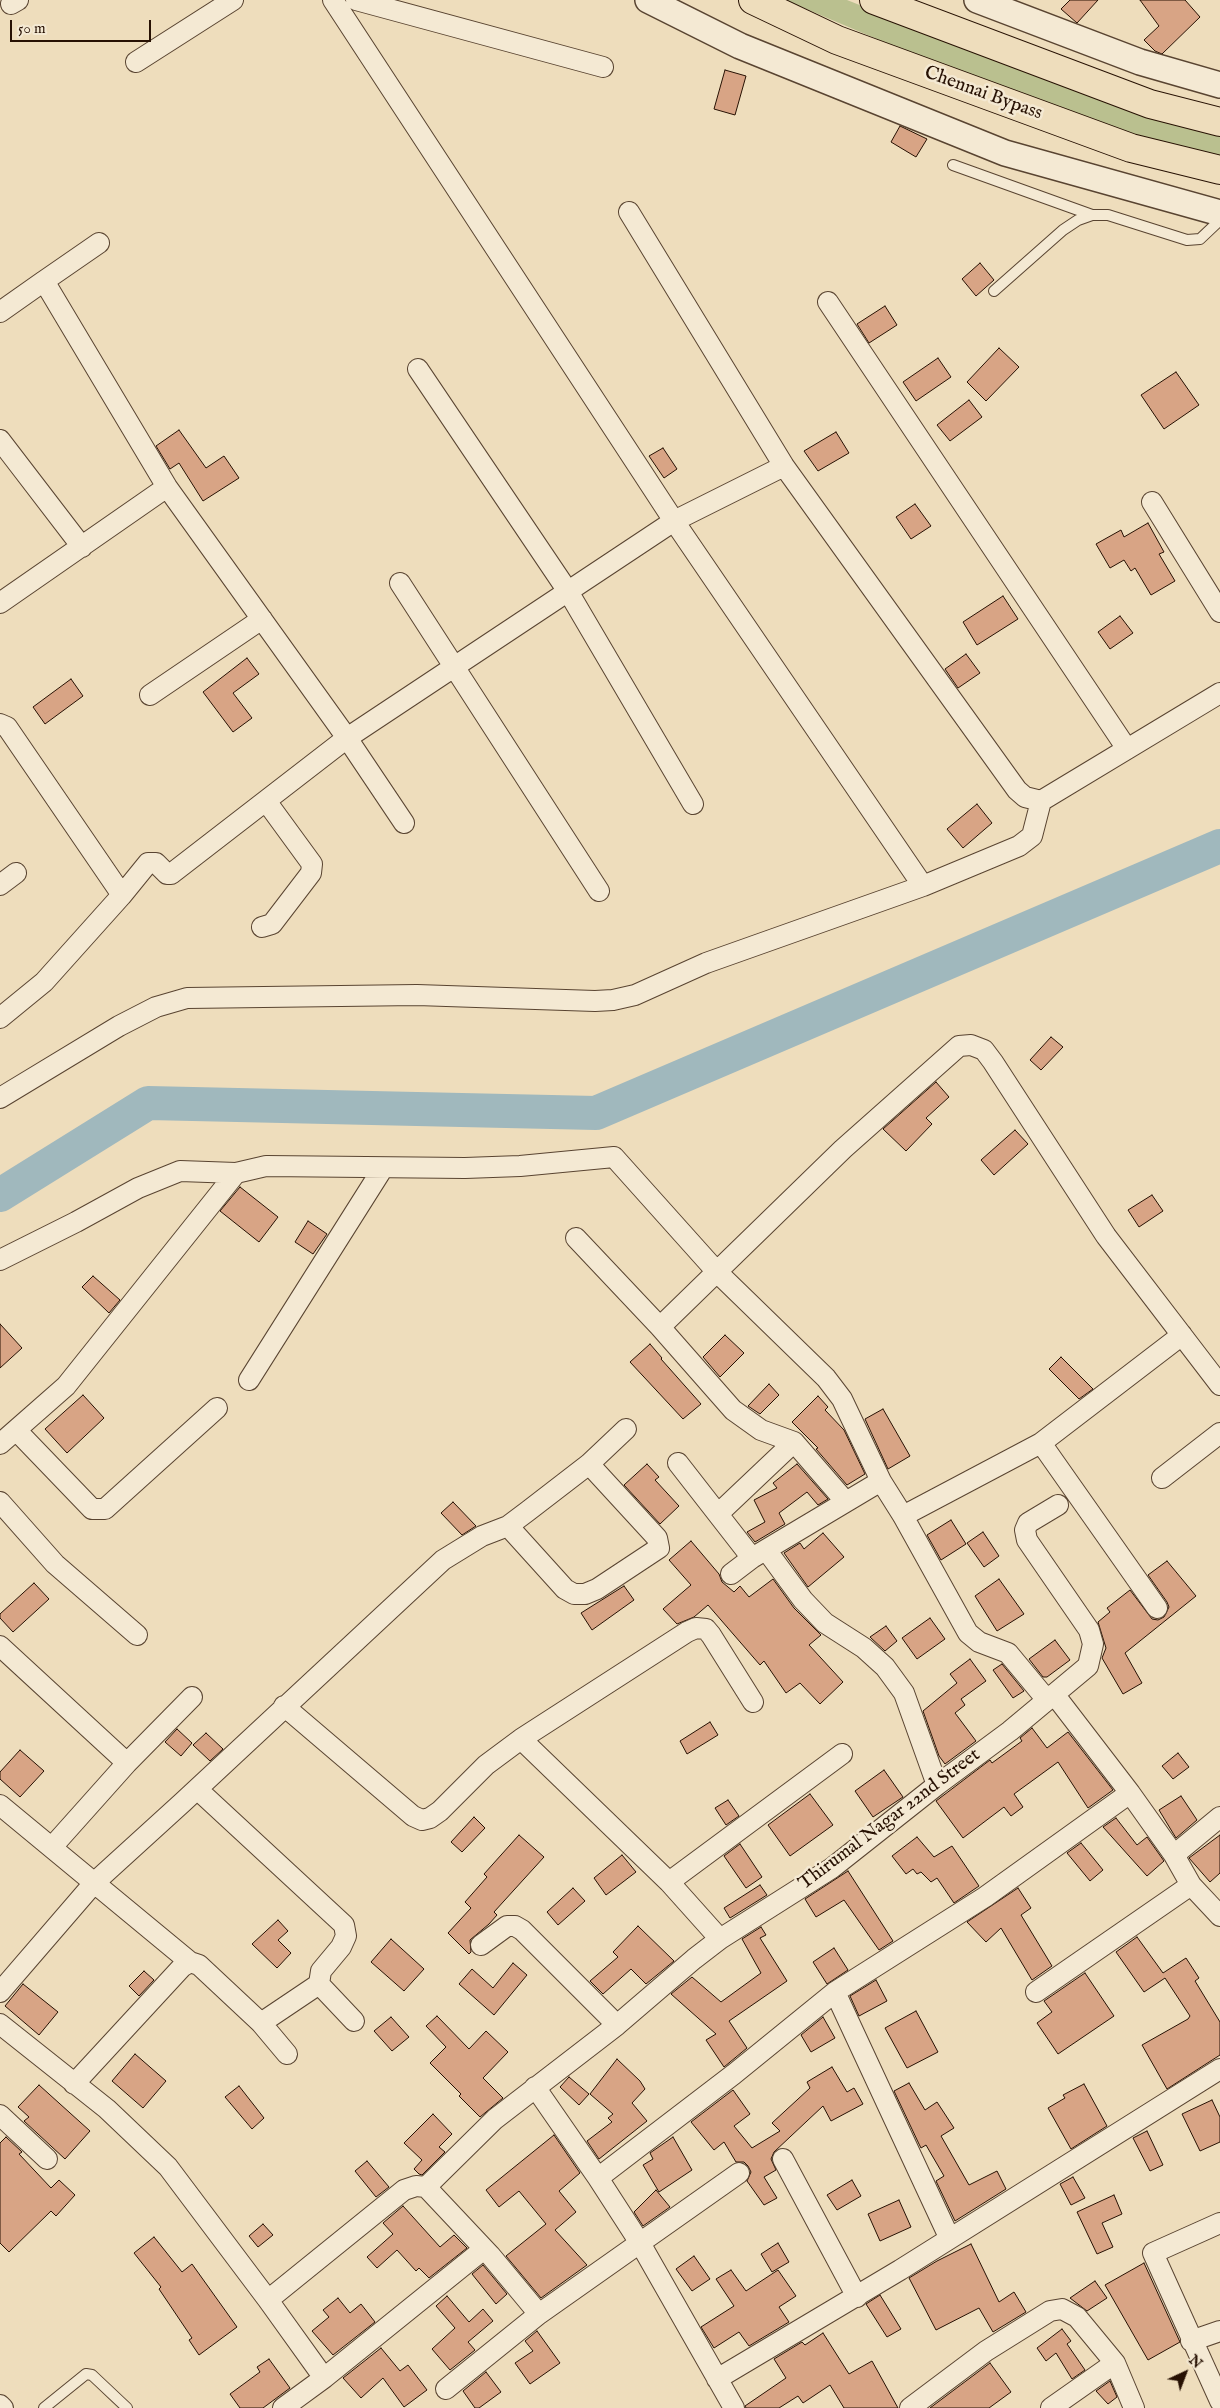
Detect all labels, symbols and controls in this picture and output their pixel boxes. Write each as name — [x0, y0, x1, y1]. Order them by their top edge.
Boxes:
scale bar — [12, 10, 154, 42]
text: 50 m — [18, 19, 46, 38]
street label: Chennai Bypass — [921, 62, 1045, 126]
street label: Thirumal Nagar 22nd Street — [795, 1744, 985, 1896]
north arrow — [1160, 2348, 1210, 2398]
text: N — [1185, 2351, 1206, 2373]

